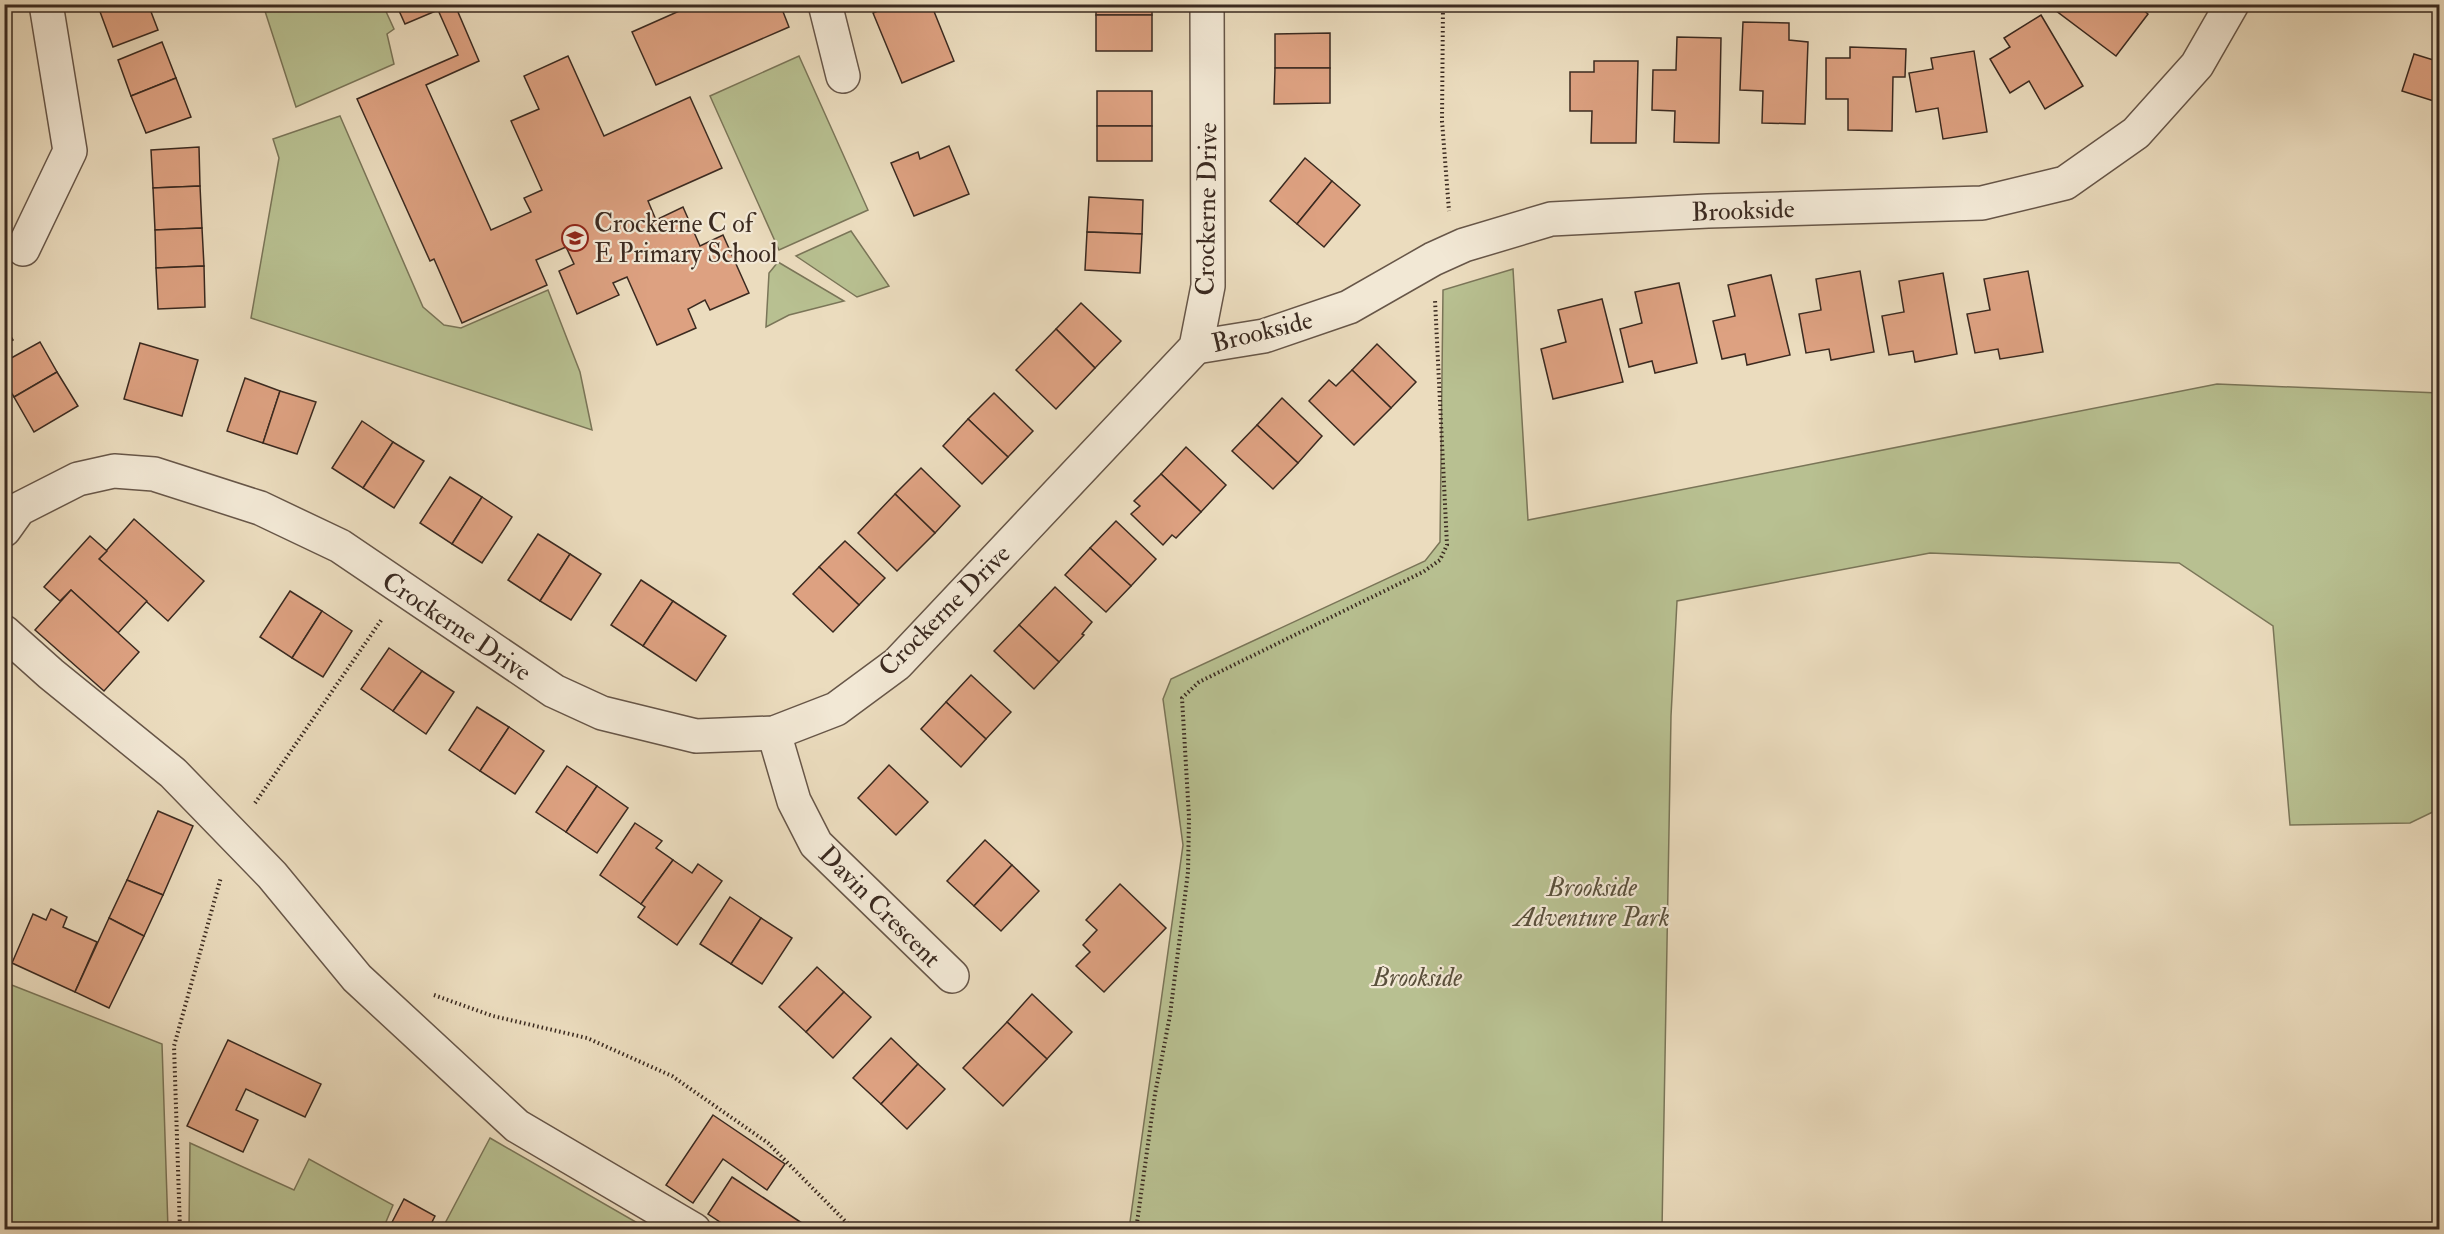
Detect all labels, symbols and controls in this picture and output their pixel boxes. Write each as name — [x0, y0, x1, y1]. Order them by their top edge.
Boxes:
street label: Crockerne Drive — [1189, 122, 1225, 296]
street label: Brookside — [1691, 193, 1795, 229]
place label: Crockerne C of E Primary School — [594, 208, 778, 270]
school or university icon: Crockerne C of E Primary School — [560, 223, 590, 253]
street label: Brookside — [1208, 304, 1316, 360]
street label: Crockerne Drive — [872, 538, 1017, 683]
street label: Crockerne Drive — [376, 565, 537, 689]
street label: Davin Crescent — [812, 839, 947, 974]
park label: Brookside Adventure Park — [1511, 872, 1670, 934]
park label: Brookside — [1370, 962, 1462, 994]

